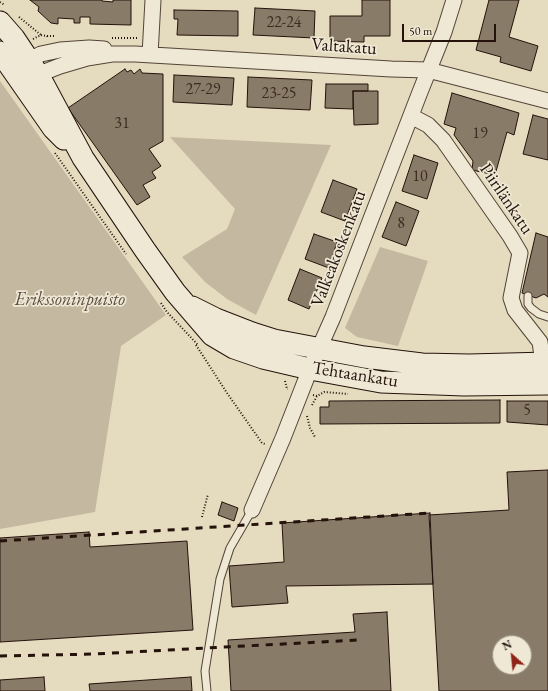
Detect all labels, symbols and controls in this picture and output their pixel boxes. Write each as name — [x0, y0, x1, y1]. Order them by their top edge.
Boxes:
house number: 22-24 — [266, 13, 302, 33]
scale bar — [404, 16, 498, 42]
text: 50 m — [409, 23, 432, 39]
street label: Valtakatu — [311, 34, 377, 60]
house number: 27-29 — [185, 80, 221, 100]
house number: 23-25 — [261, 84, 297, 104]
house number: 31 — [114, 114, 130, 134]
house number: 19 — [472, 124, 488, 144]
street label: Piirilänkatu — [474, 159, 538, 239]
house number: 10 — [412, 167, 428, 187]
street label: Valkeakoskenkatu — [307, 188, 371, 310]
house number: 8 — [397, 214, 405, 234]
park label: Erikssoninpuisto — [15, 289, 125, 311]
street label: Tehtaankatu — [310, 358, 400, 392]
house number: 5 — [523, 401, 531, 421]
north arrow — [492, 635, 532, 675]
text: N — [500, 637, 514, 653]

